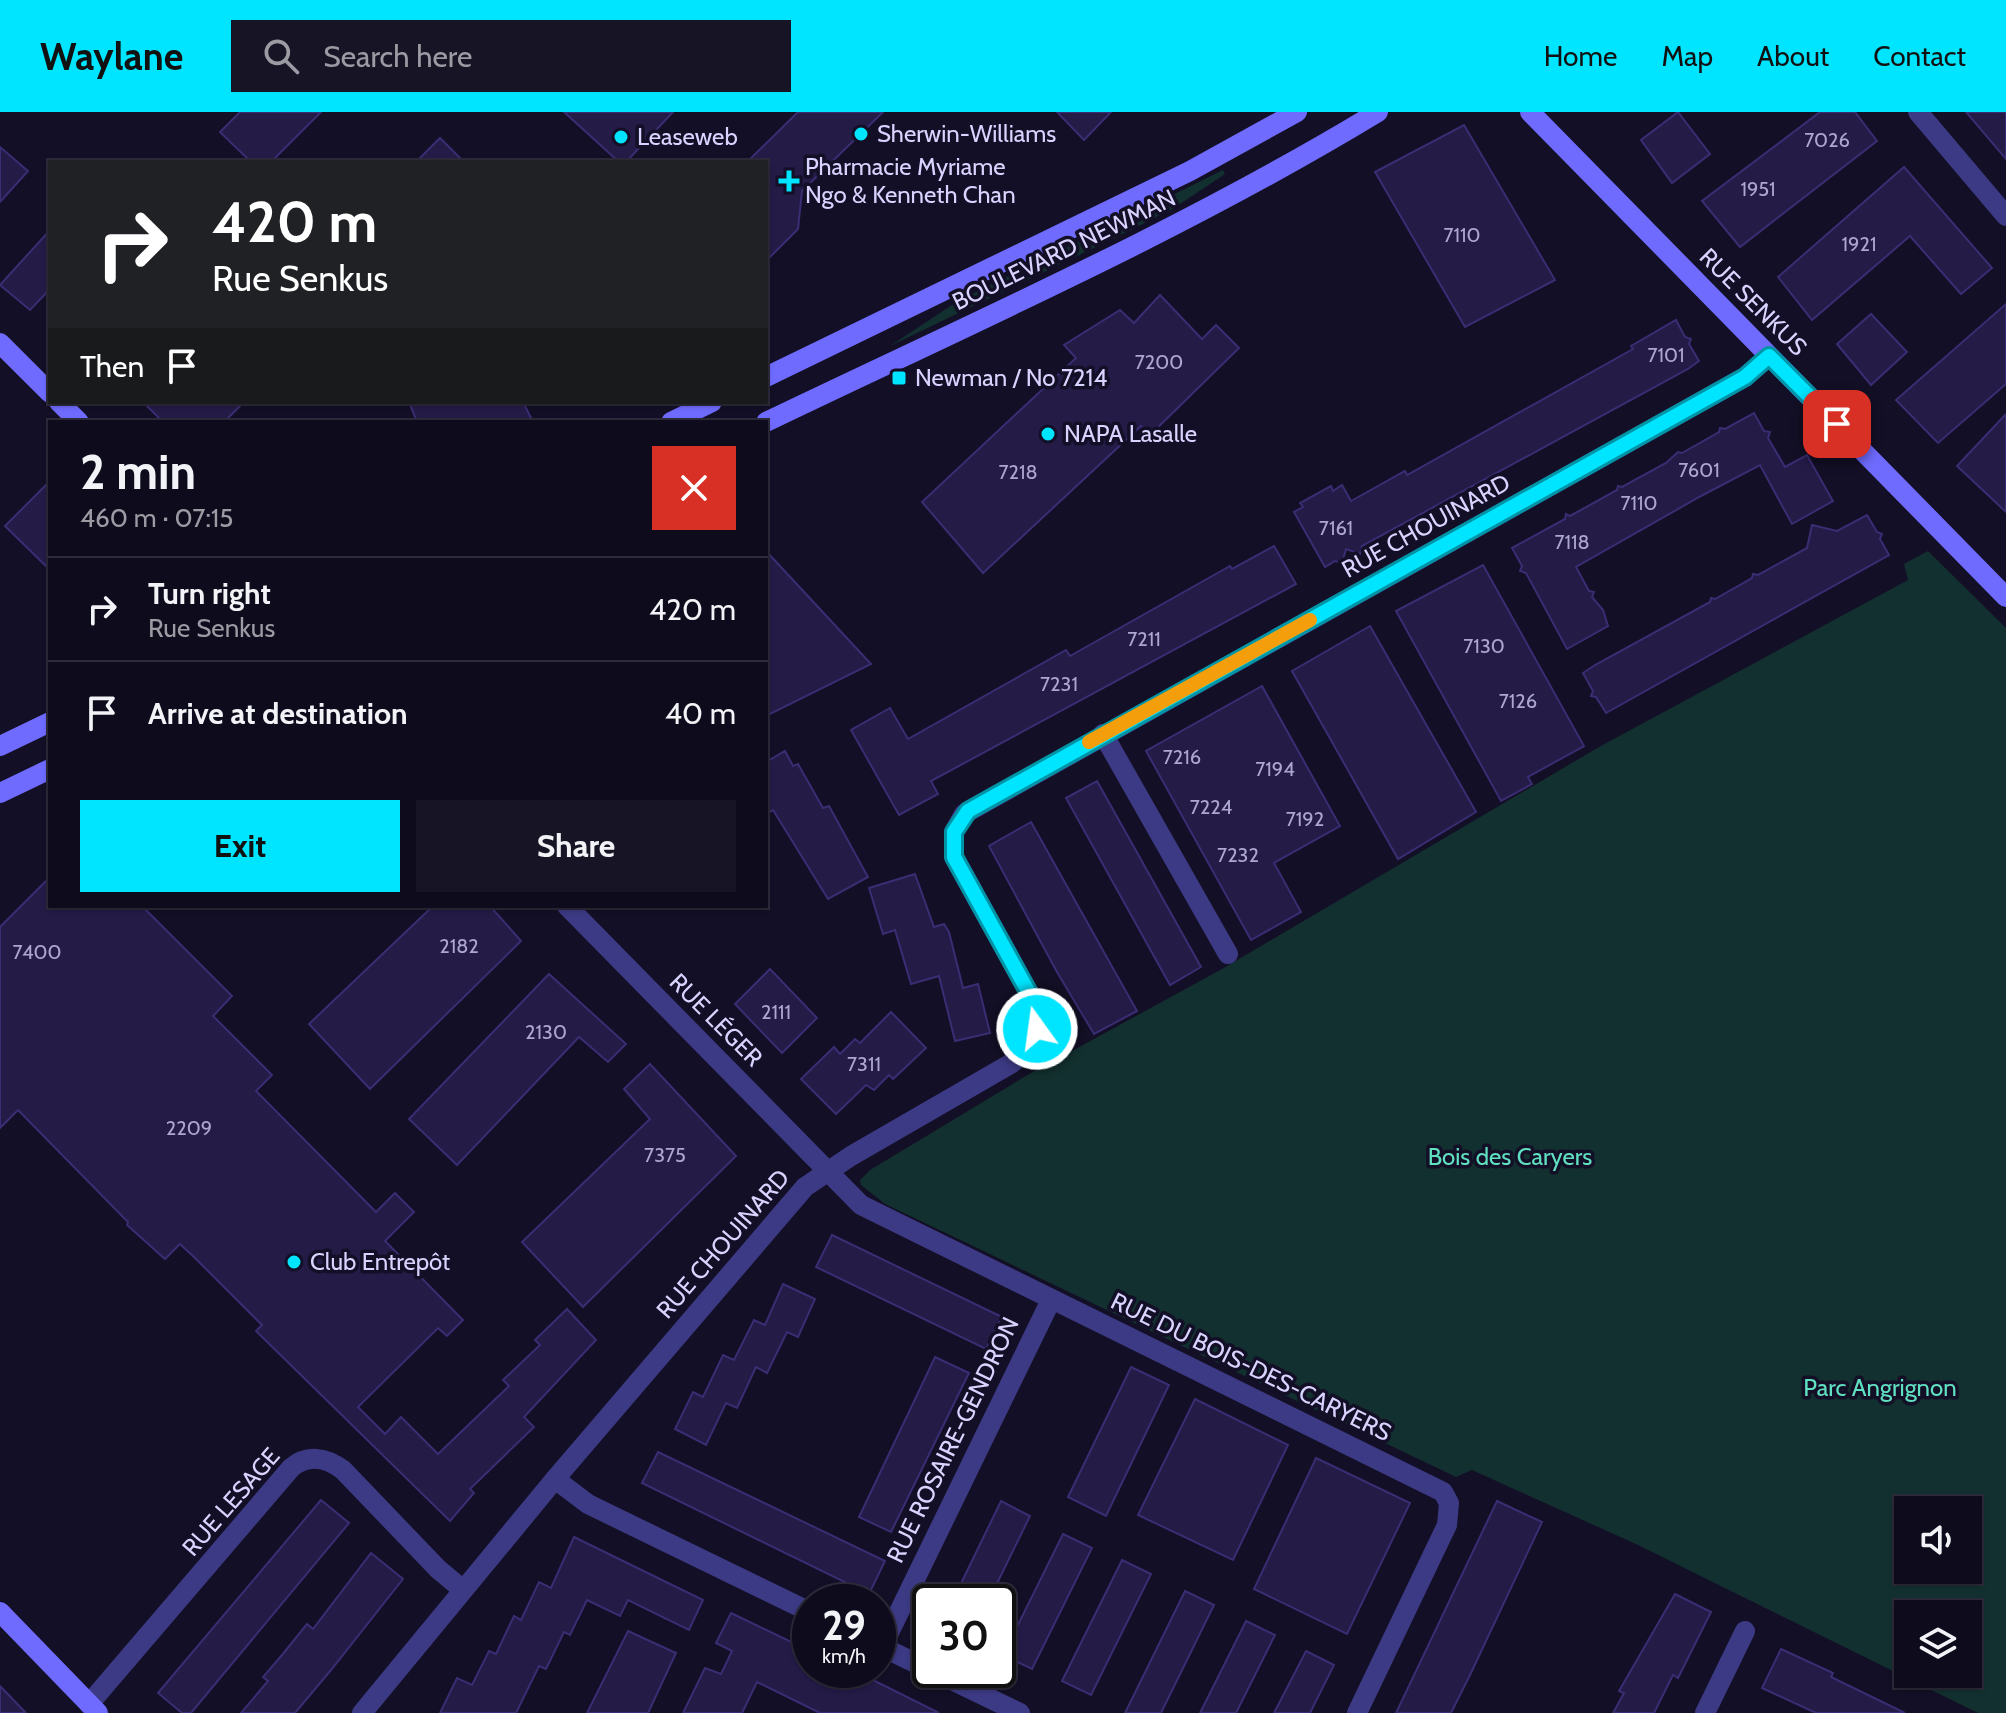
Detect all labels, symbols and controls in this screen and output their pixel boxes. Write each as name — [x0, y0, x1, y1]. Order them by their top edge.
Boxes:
search box — [231, 20, 791, 92]
text: Waylane — [40, 33, 183, 80]
icon: search — [259, 34, 303, 78]
text: Search here — [323, 38, 472, 75]
text: Home — [1544, 39, 1617, 73]
text: Map — [1661, 39, 1713, 73]
text: About — [1757, 39, 1829, 73]
text: Contact — [1873, 39, 1966, 73]
place label: Sherwin-Williams — [877, 119, 1056, 148]
place label: Leaseweb — [637, 122, 738, 151]
marker: Sherwin-Williams — [852, 125, 870, 143]
marker: Leaseweb — [612, 128, 630, 146]
house number: 7026 — [1804, 128, 1850, 152]
place label: Pharmacie Myriame Ngo & Kenneth Chan — [805, 152, 1016, 209]
marker: Pharmacie Myriame Ngo & Kenneth Chan — [780, 172, 798, 190]
house number: 1951 — [1740, 177, 1776, 201]
street label: BOULEVARD NEWMAN — [947, 183, 1180, 316]
text: 420 m — [212, 188, 377, 256]
icon: right — [80, 192, 184, 296]
house number: 7110 — [1443, 223, 1481, 247]
house number: 1921 — [1842, 232, 1876, 256]
street label: RUE SENKUS — [1694, 242, 1813, 361]
text: Rue Senkus — [212, 256, 388, 300]
house number: 7101 — [1647, 343, 1685, 367]
icon: arrive — [160, 344, 204, 388]
text: Then — [80, 348, 144, 385]
house number: 7200 — [1135, 350, 1183, 374]
place label: Newman / No 7214 — [915, 363, 1107, 392]
marker: Newman / No 7214 — [890, 369, 908, 387]
pin — [1803, 390, 1871, 458]
icon: arrive — [1815, 402, 1859, 446]
place label: NAPA Lasalle — [1064, 419, 1197, 448]
marker: NAPA Lasalle — [1039, 425, 1057, 443]
text: 2 min — [80, 443, 196, 501]
button: close — [652, 446, 736, 530]
house number: 7601 — [1678, 458, 1720, 482]
house number: 7218 — [998, 460, 1038, 484]
street label: RUE CHOUINARD — [1337, 467, 1515, 584]
house number: 7110 — [1620, 491, 1658, 515]
text: 460 m · 07:15 — [80, 502, 233, 534]
house number: 7161 — [1319, 516, 1353, 540]
house number: 7118 — [1554, 530, 1590, 554]
text: Turn right — [148, 575, 271, 612]
icon: right — [80, 587, 124, 631]
text: 420 m — [649, 591, 736, 628]
text: Rue Senkus — [148, 612, 275, 644]
house number: 7211 — [1127, 627, 1161, 651]
house number: 7130 — [1463, 634, 1505, 658]
house number: 7231 — [1040, 672, 1078, 696]
house number: 7126 — [1499, 689, 1537, 713]
icon: arrive — [80, 691, 124, 735]
text: Arrive at destination — [148, 695, 408, 732]
text: 40 m — [665, 695, 736, 732]
house number: 7216 — [1163, 745, 1201, 769]
house number: 7194 — [1255, 757, 1295, 781]
house number: 7224 — [1190, 795, 1233, 819]
button: Exit — [80, 800, 400, 892]
button: Share — [416, 800, 736, 892]
house number: 7192 — [1286, 807, 1324, 831]
house number: 7232 — [1217, 843, 1259, 867]
house number: 2182 — [439, 934, 479, 958]
house number: 7400 — [13, 940, 61, 964]
street label: RUE LÉGER — [664, 967, 769, 1073]
position arrow — [995, 987, 1079, 1071]
house number: 2111 — [761, 1000, 791, 1024]
house number: 2130 — [525, 1020, 567, 1044]
house number: 7311 — [847, 1052, 881, 1076]
house number: 2209 — [166, 1116, 212, 1140]
park label: Bois des Caryers — [1428, 1142, 1592, 1171]
house number: 7375 — [644, 1143, 686, 1167]
street label: RUE CHOUINARD — [650, 1163, 795, 1324]
place label: Club Entrepôt — [310, 1247, 450, 1276]
marker: Club Entrepôt — [285, 1253, 303, 1271]
street label: RUE DU BOIS-DES-CARYERS — [1106, 1286, 1396, 1447]
street label: RUE ROSAIRE-GENDRON — [880, 1312, 1025, 1567]
park label: Parc Angrignon — [1803, 1373, 1957, 1402]
street label: RUE LESAGE — [176, 1442, 285, 1562]
map controls — [1894, 1496, 1982, 1688]
button: sound — [1894, 1496, 1982, 1584]
speed limit sign: 30 — [912, 1584, 1016, 1688]
button: layers — [1894, 1600, 1982, 1688]
text: 29 — [822, 1601, 866, 1650]
text: km/h — [822, 1644, 866, 1668]

